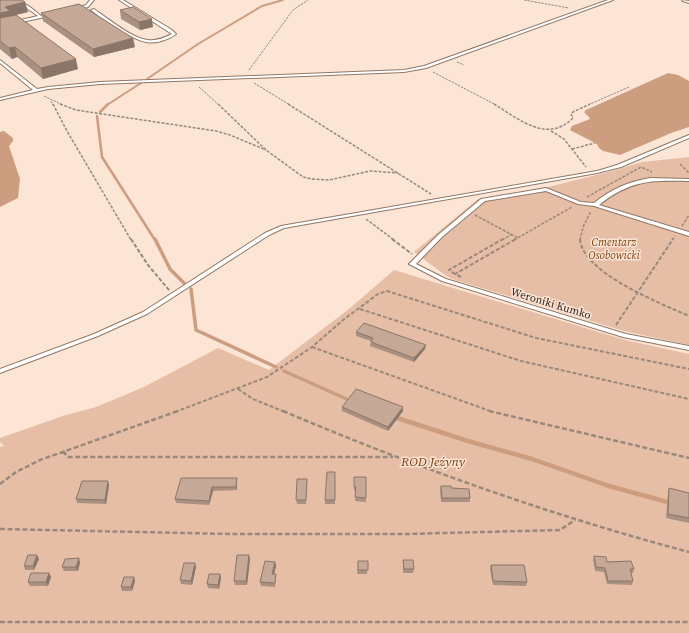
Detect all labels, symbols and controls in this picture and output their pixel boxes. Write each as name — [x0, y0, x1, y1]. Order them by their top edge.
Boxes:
park label: Cmentarz Osobowicki — [588, 235, 640, 263]
street label: Weroniki Kumko — [509, 284, 593, 323]
park label: ROD Jeżyny — [400, 453, 466, 470]

